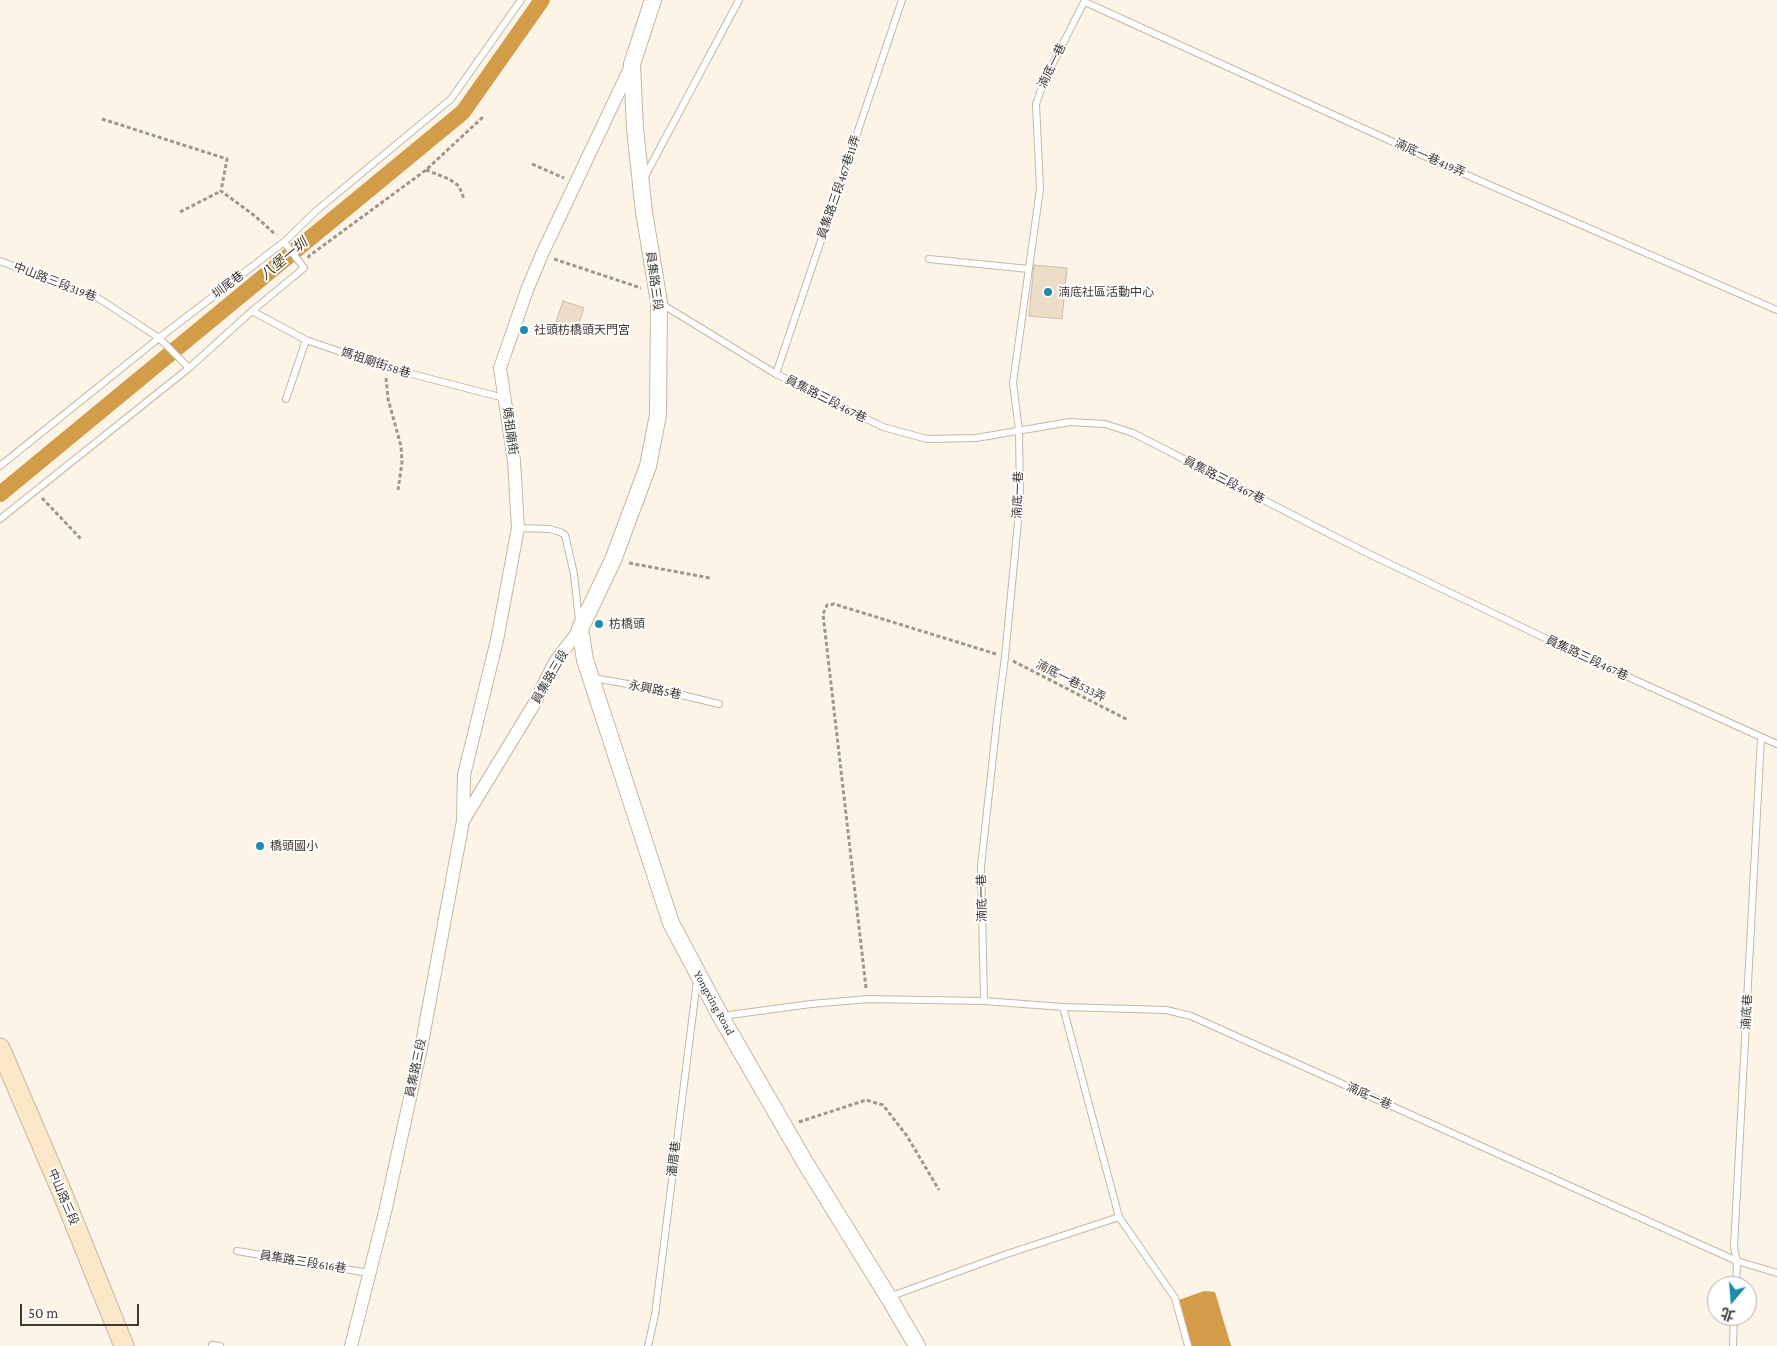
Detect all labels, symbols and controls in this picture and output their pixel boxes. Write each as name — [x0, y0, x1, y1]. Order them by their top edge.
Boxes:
street label: 湳底一巷 — [1035, 41, 1069, 91]
street label: 員集路三段467巷11弄 — [814, 133, 864, 241]
street label: 湳底一巷419弄 — [1392, 136, 1468, 180]
water label: 八堡一圳 — [257, 235, 311, 283]
street label: 員集路三段 — [643, 250, 665, 312]
street label: 中山路三段319巷 — [11, 260, 99, 304]
street label: 圳尾巷 — [209, 268, 247, 302]
place label: 湳底社區活動中心 — [1058, 285, 1154, 299]
marker: 湳底社區活動中心 — [1042, 286, 1054, 298]
place label: 社頭枋橋頭天門宮 — [534, 323, 630, 337]
marker: 社頭枋橋頭天門宮 — [518, 324, 530, 336]
street label: 媽祖廟街58巷 — [339, 345, 413, 381]
street label: 員集路三段467巷 — [783, 372, 869, 426]
street label: 媽祖廟街 — [500, 406, 520, 456]
street label: 員集路三段467巷 — [1181, 453, 1267, 507]
street label: 湳底一巷 — [1010, 471, 1026, 519]
place label: 枋橋頭 — [609, 617, 645, 631]
marker: 枋橋頭 — [593, 618, 605, 630]
street label: 員集路三段467巷 — [1543, 633, 1631, 683]
street label: 員集路三段 — [529, 647, 571, 707]
street label: 湳底一巷533弄 — [1034, 657, 1108, 705]
street label: 永興路5巷 — [627, 678, 683, 702]
place label: 橋頭國小 — [270, 839, 318, 853]
marker: 橋頭國小 — [254, 840, 266, 852]
street label: 湳底一巷 — [974, 874, 990, 922]
street label: Yongxing Road — [690, 968, 738, 1038]
street label: 湳底巷 — [1739, 994, 1755, 1030]
street label: 員集路三段 — [403, 1037, 429, 1099]
street label: 湳底一巷 — [1344, 1080, 1394, 1112]
street label: 潘厝巷 — [665, 1140, 683, 1178]
street label: 中山路三段 — [45, 1167, 81, 1227]
street label: 員集路三段616巷 — [258, 1248, 348, 1276]
north arrow — [1707, 1276, 1757, 1326]
scale bar — [22, 1294, 141, 1326]
text: 50 m — [28, 1305, 58, 1321]
text: 北 — [1719, 1305, 1737, 1324]

